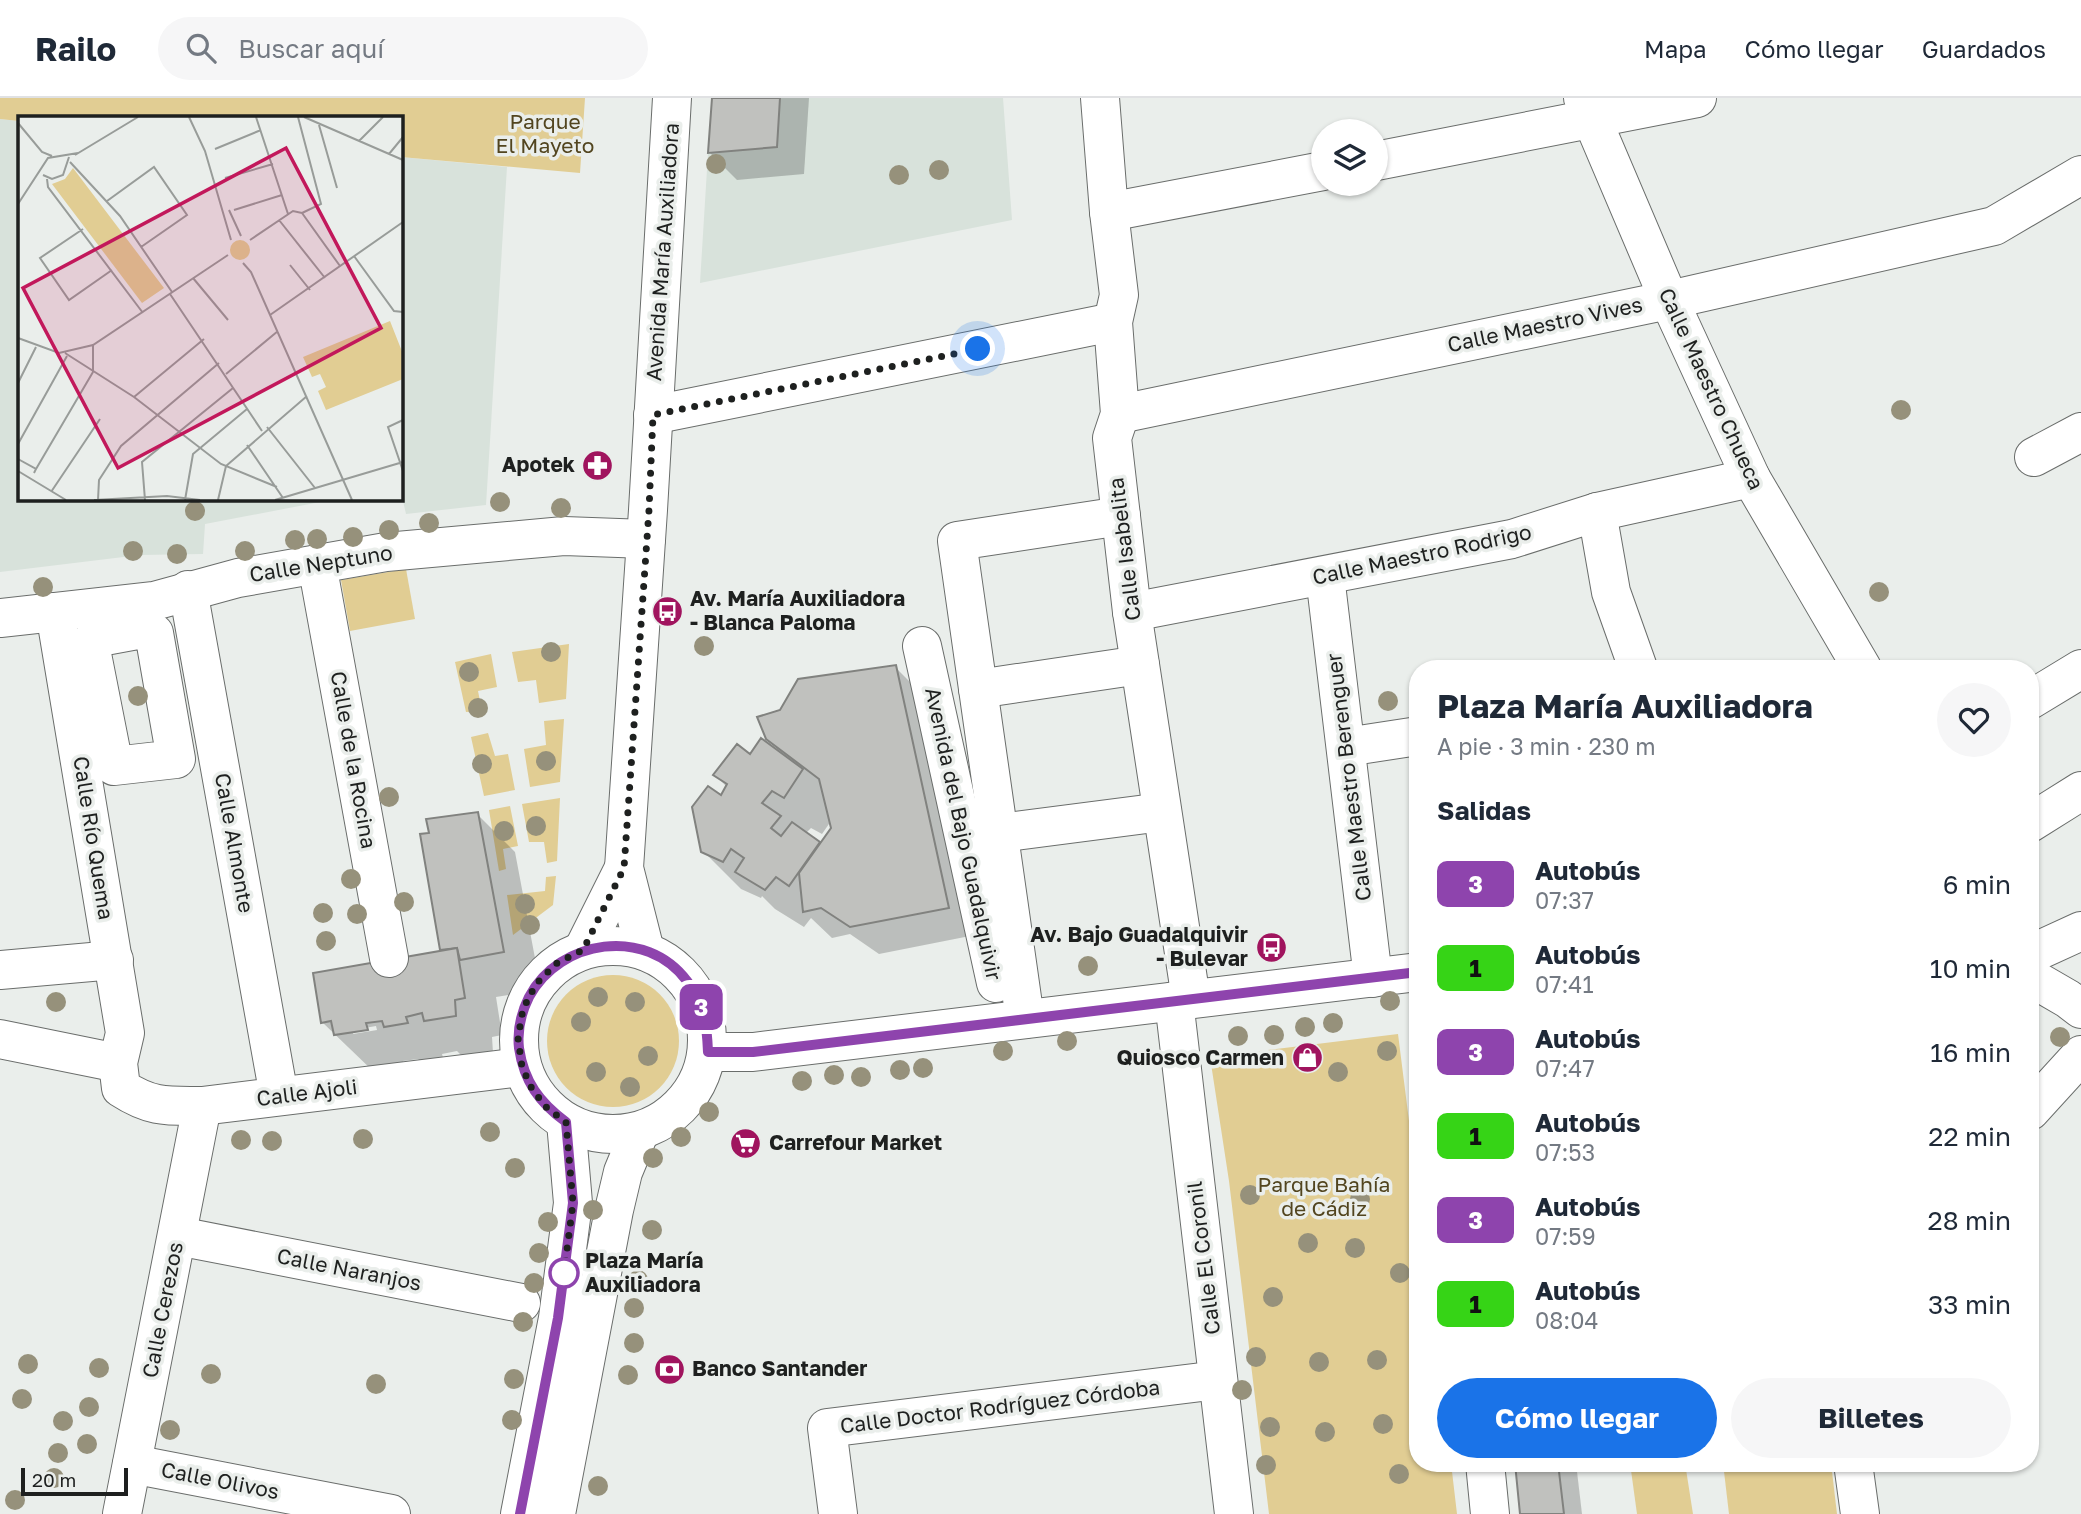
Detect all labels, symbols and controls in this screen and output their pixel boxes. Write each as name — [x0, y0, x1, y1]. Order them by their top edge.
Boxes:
search box — [158, 17, 648, 80]
text: Railo — [35, 29, 116, 68]
icon: search — [182, 29, 220, 67]
text: Buscar aquí — [238, 33, 384, 64]
text: Mapa — [1644, 34, 1707, 63]
text: Cómo llegar — [1745, 34, 1884, 63]
text: Guardados — [1922, 34, 2046, 63]
park label: Parque El Mayeto — [496, 108, 594, 158]
inset map — [18, 116, 402, 500]
map controls — [1311, 119, 1388, 196]
button: layers — [1311, 119, 1388, 196]
street label: Avenida María Auxiliadora — [640, 122, 684, 382]
street label: Calle Maestro Chueca — [1654, 284, 1770, 494]
street label: Calle Maestro Vives — [1445, 291, 1645, 357]
your location — [960, 331, 995, 366]
pharmacy icon: Apotek — [581, 448, 615, 482]
place label: Apotek — [502, 451, 575, 477]
street label: Calle Isabelita — [1102, 476, 1146, 622]
street label: Calle Maestro Rodrigo — [1310, 518, 1534, 590]
street label: Calle Neptuno — [247, 539, 394, 587]
place label: Av. María Auxiliadora - Blanca Paloma — [690, 585, 905, 635]
bus stop icon: Av. María Auxiliadora - Blanca Paloma — [650, 594, 684, 628]
street label: Calle Maestro Berenguer — [1320, 652, 1376, 903]
street label: Calle de la Rocina — [326, 669, 382, 850]
button: heart — [1937, 683, 2011, 757]
street label: Avenida del Bajo Guadalquivir — [920, 685, 1008, 983]
text: Plaza María Auxiliadora — [1437, 686, 1813, 725]
text: A pie · 3 min · 230 m — [1437, 732, 1656, 760]
street label: Calle Río Quema — [68, 754, 120, 922]
street label: Calle Almonte — [210, 771, 260, 915]
text: Salidas — [1437, 795, 1531, 826]
text: Autobús — [1535, 855, 1641, 886]
text: 3 — [1468, 869, 1483, 898]
text: 6 min — [1943, 869, 2011, 900]
text: 07:37 — [1535, 886, 1594, 914]
place label: Av. Bajo Guadalquivir - Bulevar — [1030, 921, 1248, 971]
bus stop icon: Av. Bajo Guadalquivir - Bulevar — [1254, 930, 1288, 964]
text: Autobús — [1535, 939, 1641, 970]
text: 1 — [1469, 953, 1482, 982]
text: 10 min — [1930, 953, 2011, 984]
text: 07:41 — [1535, 970, 1594, 998]
line badge: 3 — [678, 984, 724, 1030]
text: 3 — [694, 992, 708, 1021]
text: Autobús — [1535, 1023, 1641, 1054]
text: 3 — [1468, 1037, 1483, 1066]
text: 16 min — [1930, 1037, 2011, 1068]
shop icon: Quiosco Carmen — [1290, 1041, 1324, 1075]
place label: Quiosco Carmen — [1117, 1044, 1284, 1070]
text: 07:47 — [1535, 1054, 1595, 1082]
street label: Calle Ajoli — [255, 1073, 359, 1111]
text: Autobús — [1535, 1107, 1641, 1138]
text: 1 — [1469, 1121, 1482, 1150]
text: 22 min — [1928, 1121, 2011, 1152]
supermarket icon: Carrefour Market — [729, 1126, 763, 1160]
place label: Carrefour Market — [769, 1129, 942, 1155]
text: 07:53 — [1535, 1138, 1595, 1166]
park label: Parque Bahía de Cádiz — [1258, 1171, 1390, 1221]
street label: Calle El Coronil — [1181, 1180, 1225, 1336]
text: Autobús — [1535, 1191, 1641, 1222]
text: 3 — [1468, 1205, 1483, 1234]
text: 28 min — [1928, 1205, 2011, 1236]
text: 07:59 — [1535, 1222, 1596, 1250]
street label: Calle Cerezos — [136, 1240, 188, 1380]
street label: Calle Naranjos — [275, 1242, 424, 1296]
place label: Plaza María Auxiliadora — [585, 1247, 703, 1297]
marker: Plaza María Auxiliadora — [549, 1258, 579, 1288]
text: Autobús — [1535, 1275, 1641, 1306]
text: 1 — [1469, 1289, 1482, 1318]
text: 33 min — [1928, 1289, 2011, 1320]
text: 08:04 — [1535, 1306, 1598, 1334]
bank icon: Banco Santander — [652, 1352, 686, 1386]
place label: Banco Santander — [692, 1355, 867, 1381]
street label: Calle Doctor Rodríguez Córdoba — [838, 1373, 1161, 1439]
button: Cómo llegar — [1437, 1378, 1717, 1458]
button: Billetes — [1731, 1378, 2011, 1458]
street label: Calle Olivos — [159, 1456, 281, 1504]
scale bar — [21, 1465, 128, 1497]
text: 20 m — [32, 1468, 76, 1491]

